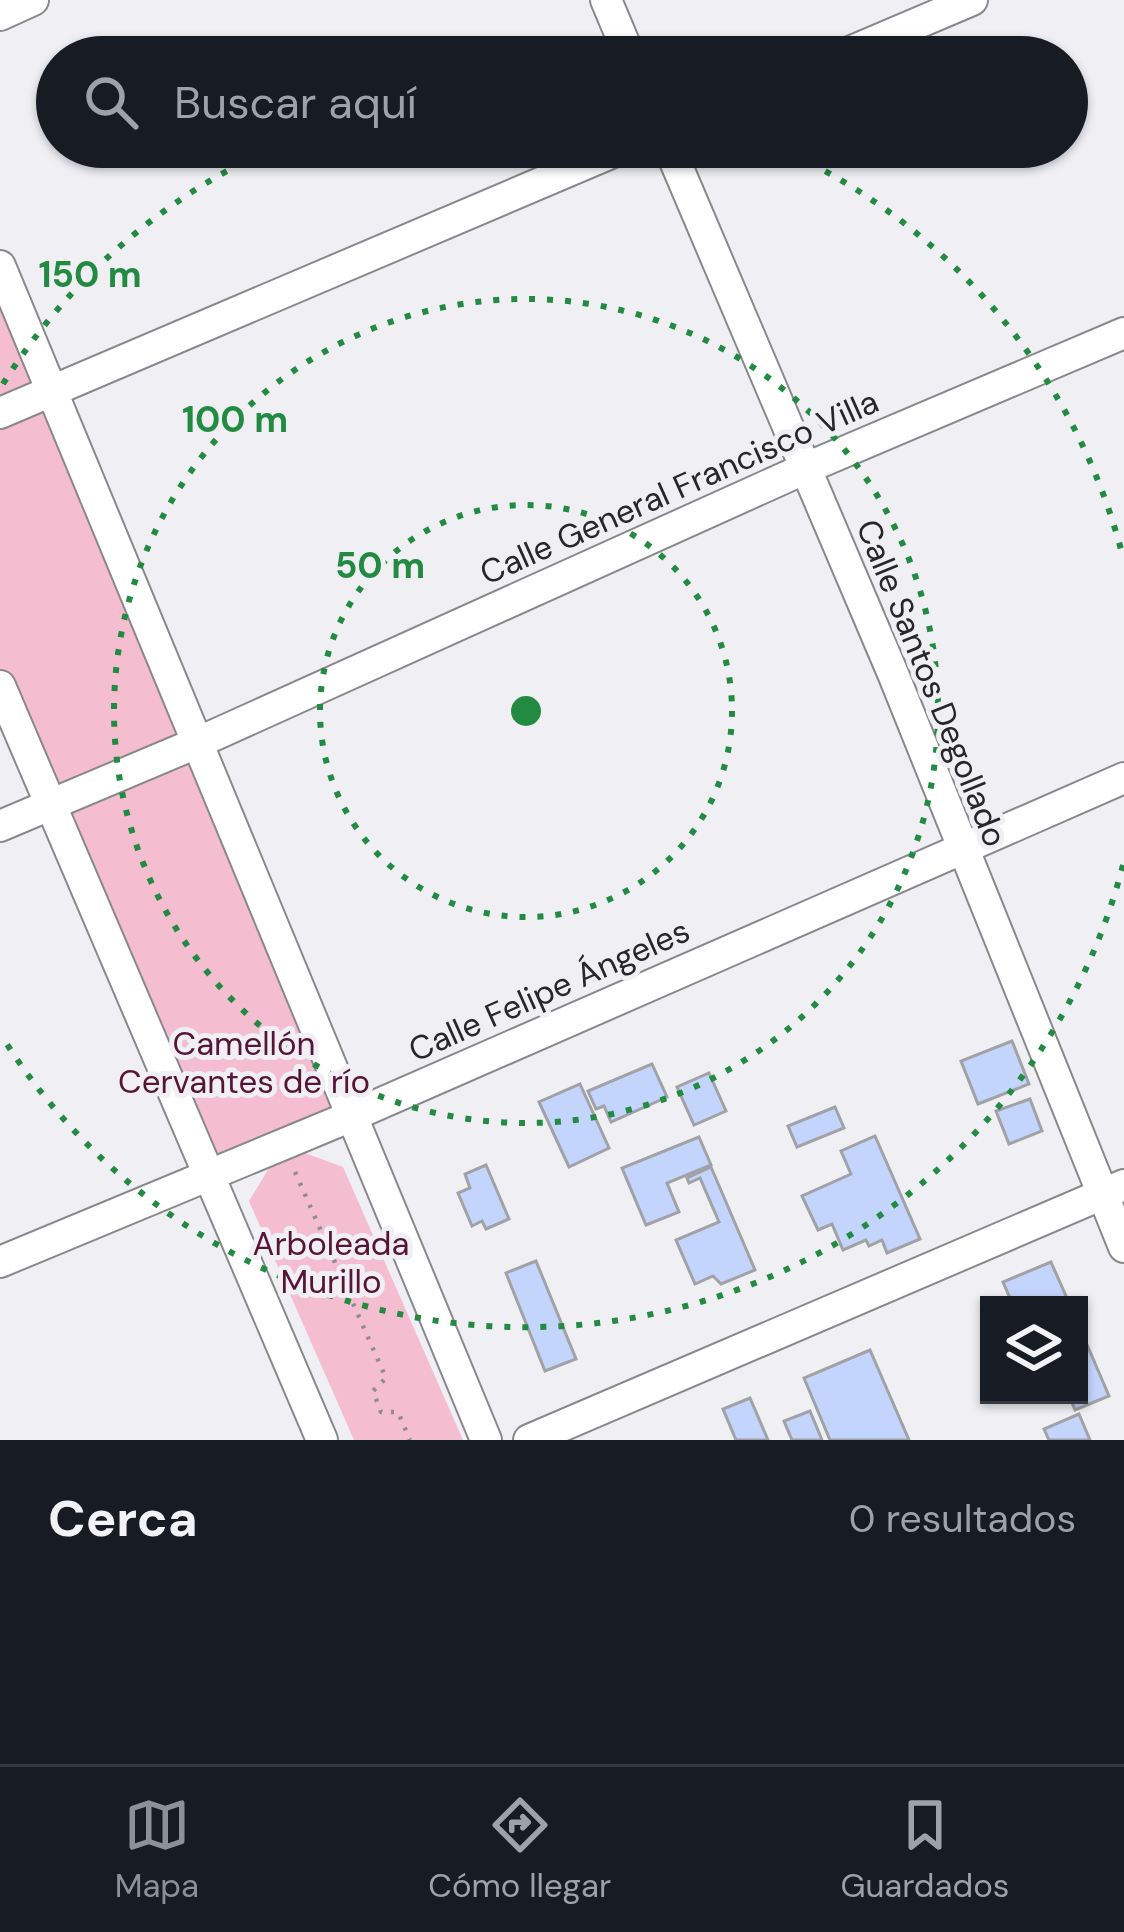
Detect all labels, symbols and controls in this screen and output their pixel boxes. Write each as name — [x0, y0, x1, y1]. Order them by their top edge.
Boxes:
search box — [36, 36, 1088, 168]
icon: search — [78, 69, 144, 135]
text: Buscar aquí — [174, 73, 417, 132]
text: 150 m — [38, 251, 142, 298]
street label: Calle General Francisco Villa — [473, 380, 885, 594]
text: 100 m — [182, 396, 288, 443]
street label: Calle Santos Degollado — [847, 513, 1017, 853]
text: 50 m — [335, 542, 425, 589]
centre of rings — [505, 690, 547, 732]
street label: Calle Felipe Ángeles — [402, 909, 696, 1071]
park label: Camellón Cervantes de río — [118, 1022, 370, 1103]
park label: Arboleada Murillo — [252, 1222, 410, 1303]
map controls — [980, 1296, 1088, 1404]
button: layers — [980, 1296, 1088, 1404]
text: Cerca — [48, 1485, 198, 1552]
text: 0 resultados — [849, 1493, 1076, 1544]
tab: Mapa — [115, 1792, 199, 1907]
tab: Cómo llegar — [428, 1792, 611, 1907]
tab: Guardados — [840, 1792, 1009, 1907]

